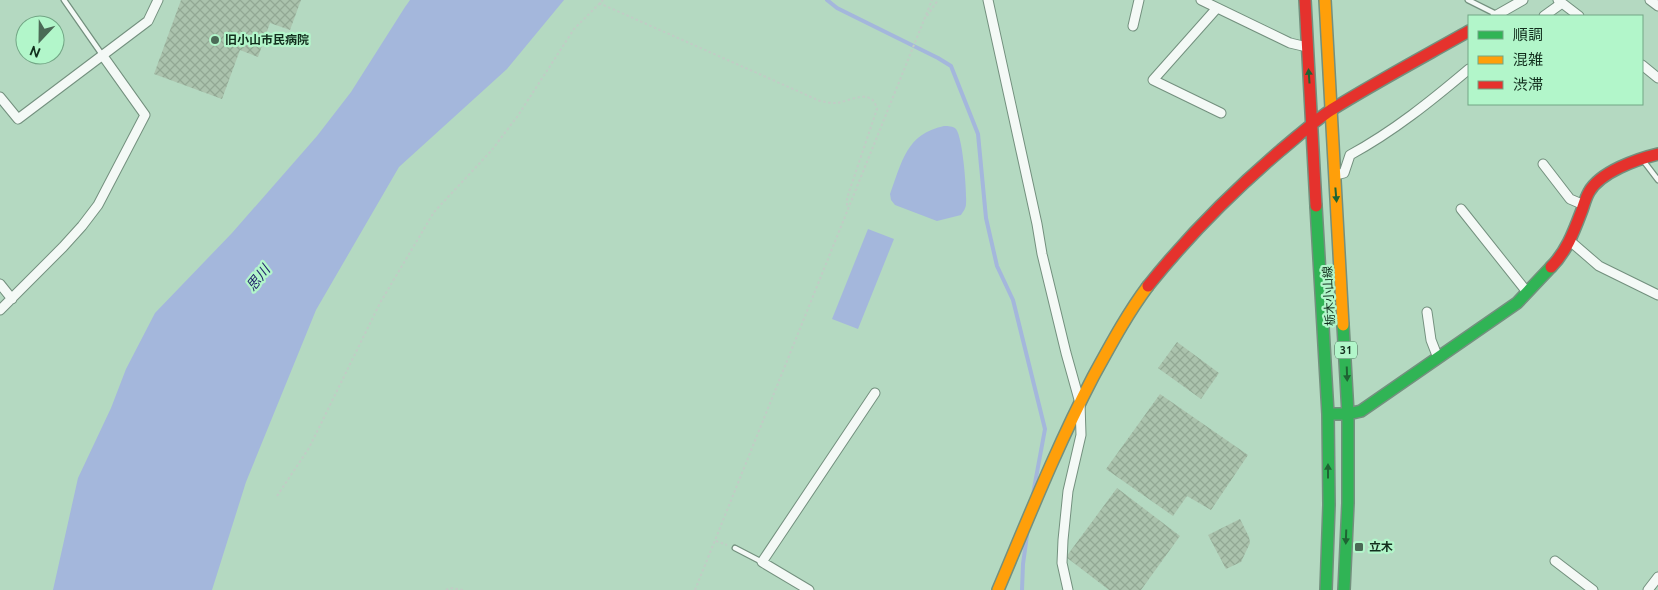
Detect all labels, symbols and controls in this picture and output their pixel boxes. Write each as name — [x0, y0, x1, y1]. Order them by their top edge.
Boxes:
north arrow — [15, 15, 65, 65]
legend — [1468, 15, 1643, 105]
text: 順調 — [1513, 26, 1543, 43]
place label: 旧小山市民病院 — [225, 33, 309, 46]
marker: 旧小山市民病院 — [209, 34, 221, 46]
text: N — [27, 43, 43, 61]
text: 混雑 — [1513, 51, 1543, 68]
one-way arrow — [1304, 68, 1312, 84]
text: 渋滞 — [1513, 76, 1543, 93]
one-way arrow — [1333, 187, 1341, 203]
water label: 思川 — [243, 260, 274, 294]
street label: 栃木小山線 — [1320, 266, 1337, 326]
road number: 31 — [1335, 342, 1357, 358]
one-way arrow — [1343, 367, 1351, 383]
one-way arrow — [1324, 463, 1332, 479]
one-way arrow — [1342, 529, 1350, 545]
place label: 立木 — [1369, 540, 1393, 553]
marker: 立木 — [1353, 541, 1365, 553]

